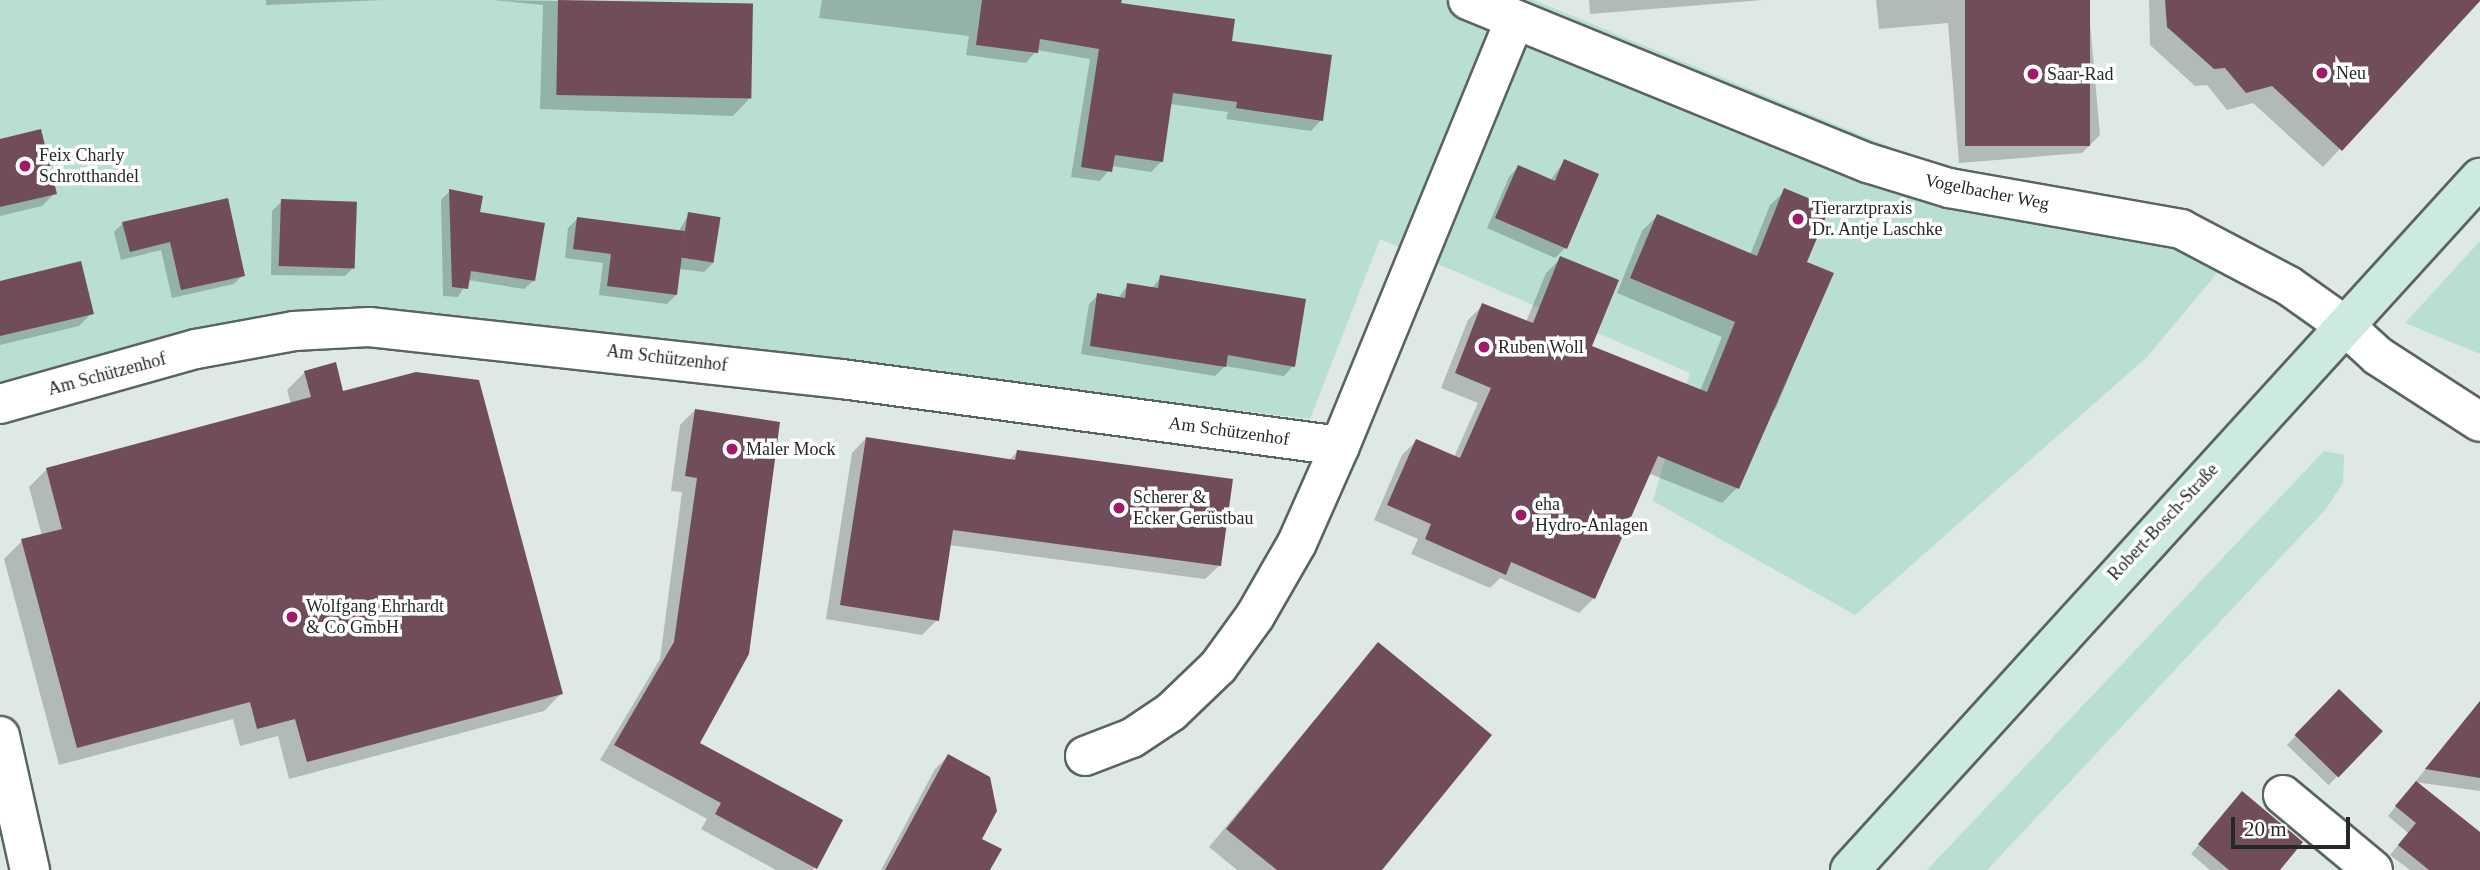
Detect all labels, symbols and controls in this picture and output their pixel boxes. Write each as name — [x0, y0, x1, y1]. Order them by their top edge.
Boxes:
place label: Neu — [2336, 62, 2366, 84]
place label: Saar-Rad — [2047, 63, 2114, 85]
marker: Neu — [2314, 65, 2330, 81]
marker: Saar-Rad — [2025, 66, 2041, 82]
place label: Feix Charly Schrotthandel — [39, 145, 139, 188]
marker: Feix Charly Schrotthandel — [17, 158, 33, 174]
street label: Vogelbacher Weg — [1923, 169, 2051, 215]
place label: Tierarztpraxis Dr. Antje Laschke — [1812, 198, 1943, 241]
marker: Tierarztpraxis Dr. Antje Laschke — [1790, 211, 1806, 227]
place label: Ruben Woll — [1498, 336, 1584, 358]
marker: Ruben Woll — [1476, 339, 1492, 355]
street label: Am Schützenhof — [605, 340, 729, 376]
street label: Am Schützenhof — [46, 348, 168, 400]
street label: Am Schützenhof — [1167, 412, 1291, 450]
place label: Maler Mock — [746, 438, 835, 460]
marker: Maler Mock — [724, 441, 740, 457]
street label: Robert-Bosch-Straße — [2103, 459, 2223, 585]
place label: Scherer & Ecker Gerüstbau — [1133, 487, 1253, 530]
place label: eha Hydro-Anlagen — [1535, 494, 1648, 536]
marker: Scherer & Ecker Gerüstbau — [1111, 500, 1127, 516]
marker: eha Hydro-Anlagen — [1513, 507, 1529, 523]
place label: Wolfgang Ehrhardt & Co GmbH — [306, 596, 444, 638]
marker: Wolfgang Ehrhardt & Co GmbH — [284, 609, 300, 625]
scale bar — [2235, 804, 2354, 848]
text: 20 m — [2244, 817, 2287, 841]

